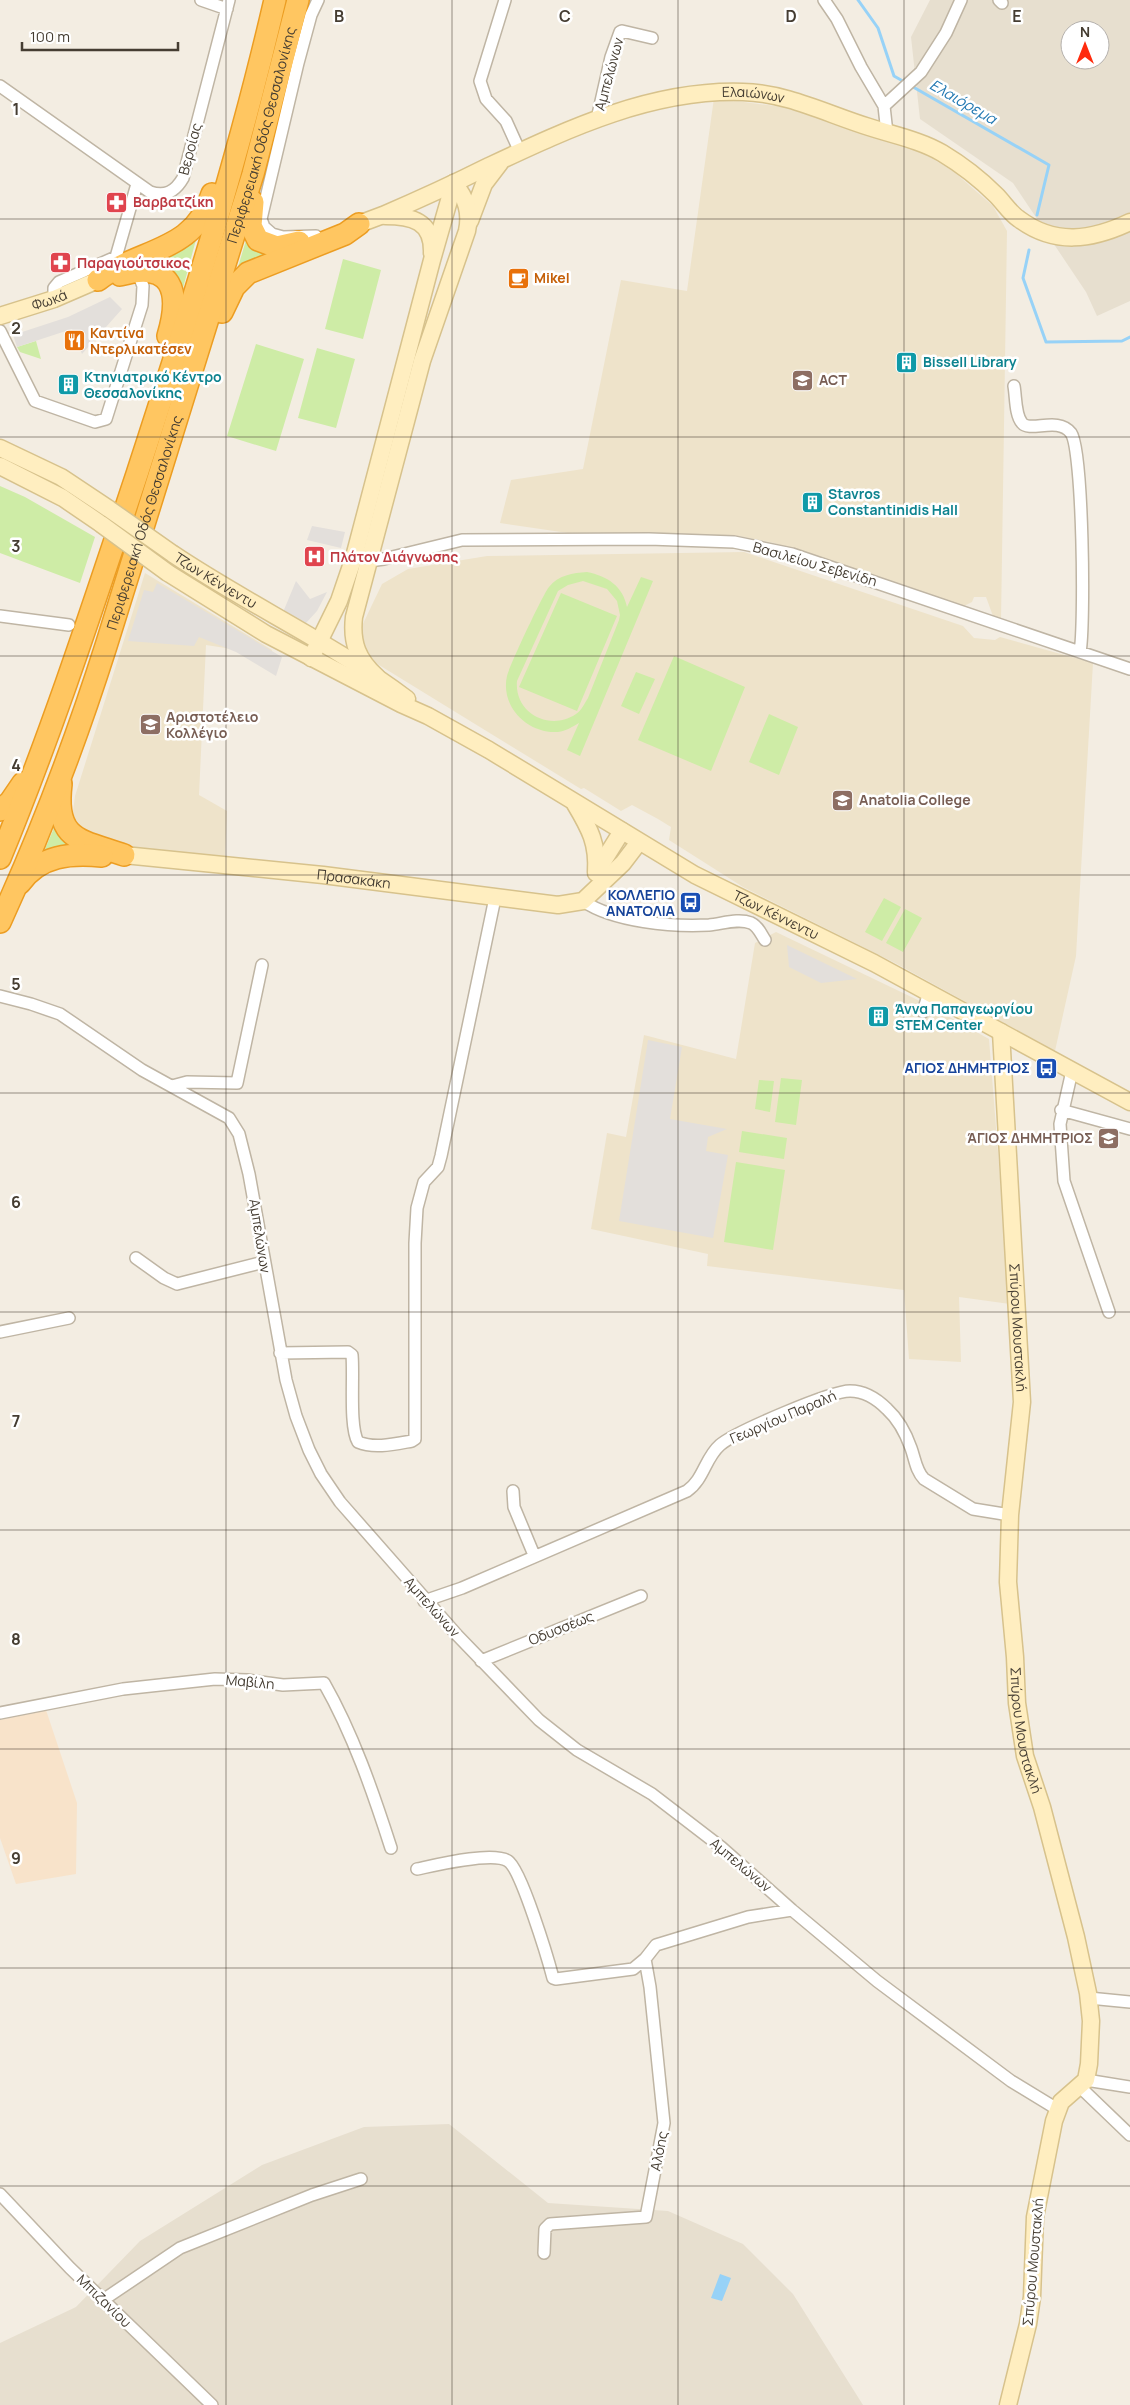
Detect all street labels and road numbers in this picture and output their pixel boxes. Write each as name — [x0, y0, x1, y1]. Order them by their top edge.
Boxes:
street label: Περιφερειακή Οδός Θεσσαλονίκης — [222, 24, 300, 246]
street label: Αμπελώνων — [590, 35, 627, 113]
street label: Ελαιώνων — [722, 82, 787, 107]
street label: Βεροίας — [173, 121, 206, 177]
street label: Φωκά — [29, 284, 70, 314]
street label: Περιφερειακή Οδός Θεσσαλονίκης — [102, 413, 186, 632]
street label: Βασιλείου Σεβενίδη — [751, 537, 879, 590]
street label: Τζων Κέννεντυ — [171, 547, 260, 612]
street label: Πρασακάκη — [316, 864, 392, 893]
street label: Τζων Κέννεντυ — [730, 885, 822, 943]
street label: Αμπελώνων — [245, 1197, 276, 1275]
street label: Σπύρου Μουστακλή — [1005, 1263, 1031, 1392]
street label: Γεωργίου Παραλή — [727, 1386, 839, 1448]
street label: Αμπελώνων — [400, 1572, 465, 1641]
street label: Οδυσσέως — [525, 1606, 597, 1649]
street label: Σπύρου Μουστακλή — [1006, 1667, 1047, 1796]
street label: Μαβίλη — [225, 1670, 275, 1693]
street label: Αμπελώνων — [706, 1833, 776, 1896]
street label: Αλόης — [645, 2129, 672, 2172]
street label: Σπύρου Μουστακλή — [1017, 2197, 1048, 2327]
street label: Μπιζανίου — [73, 2270, 136, 2331]

